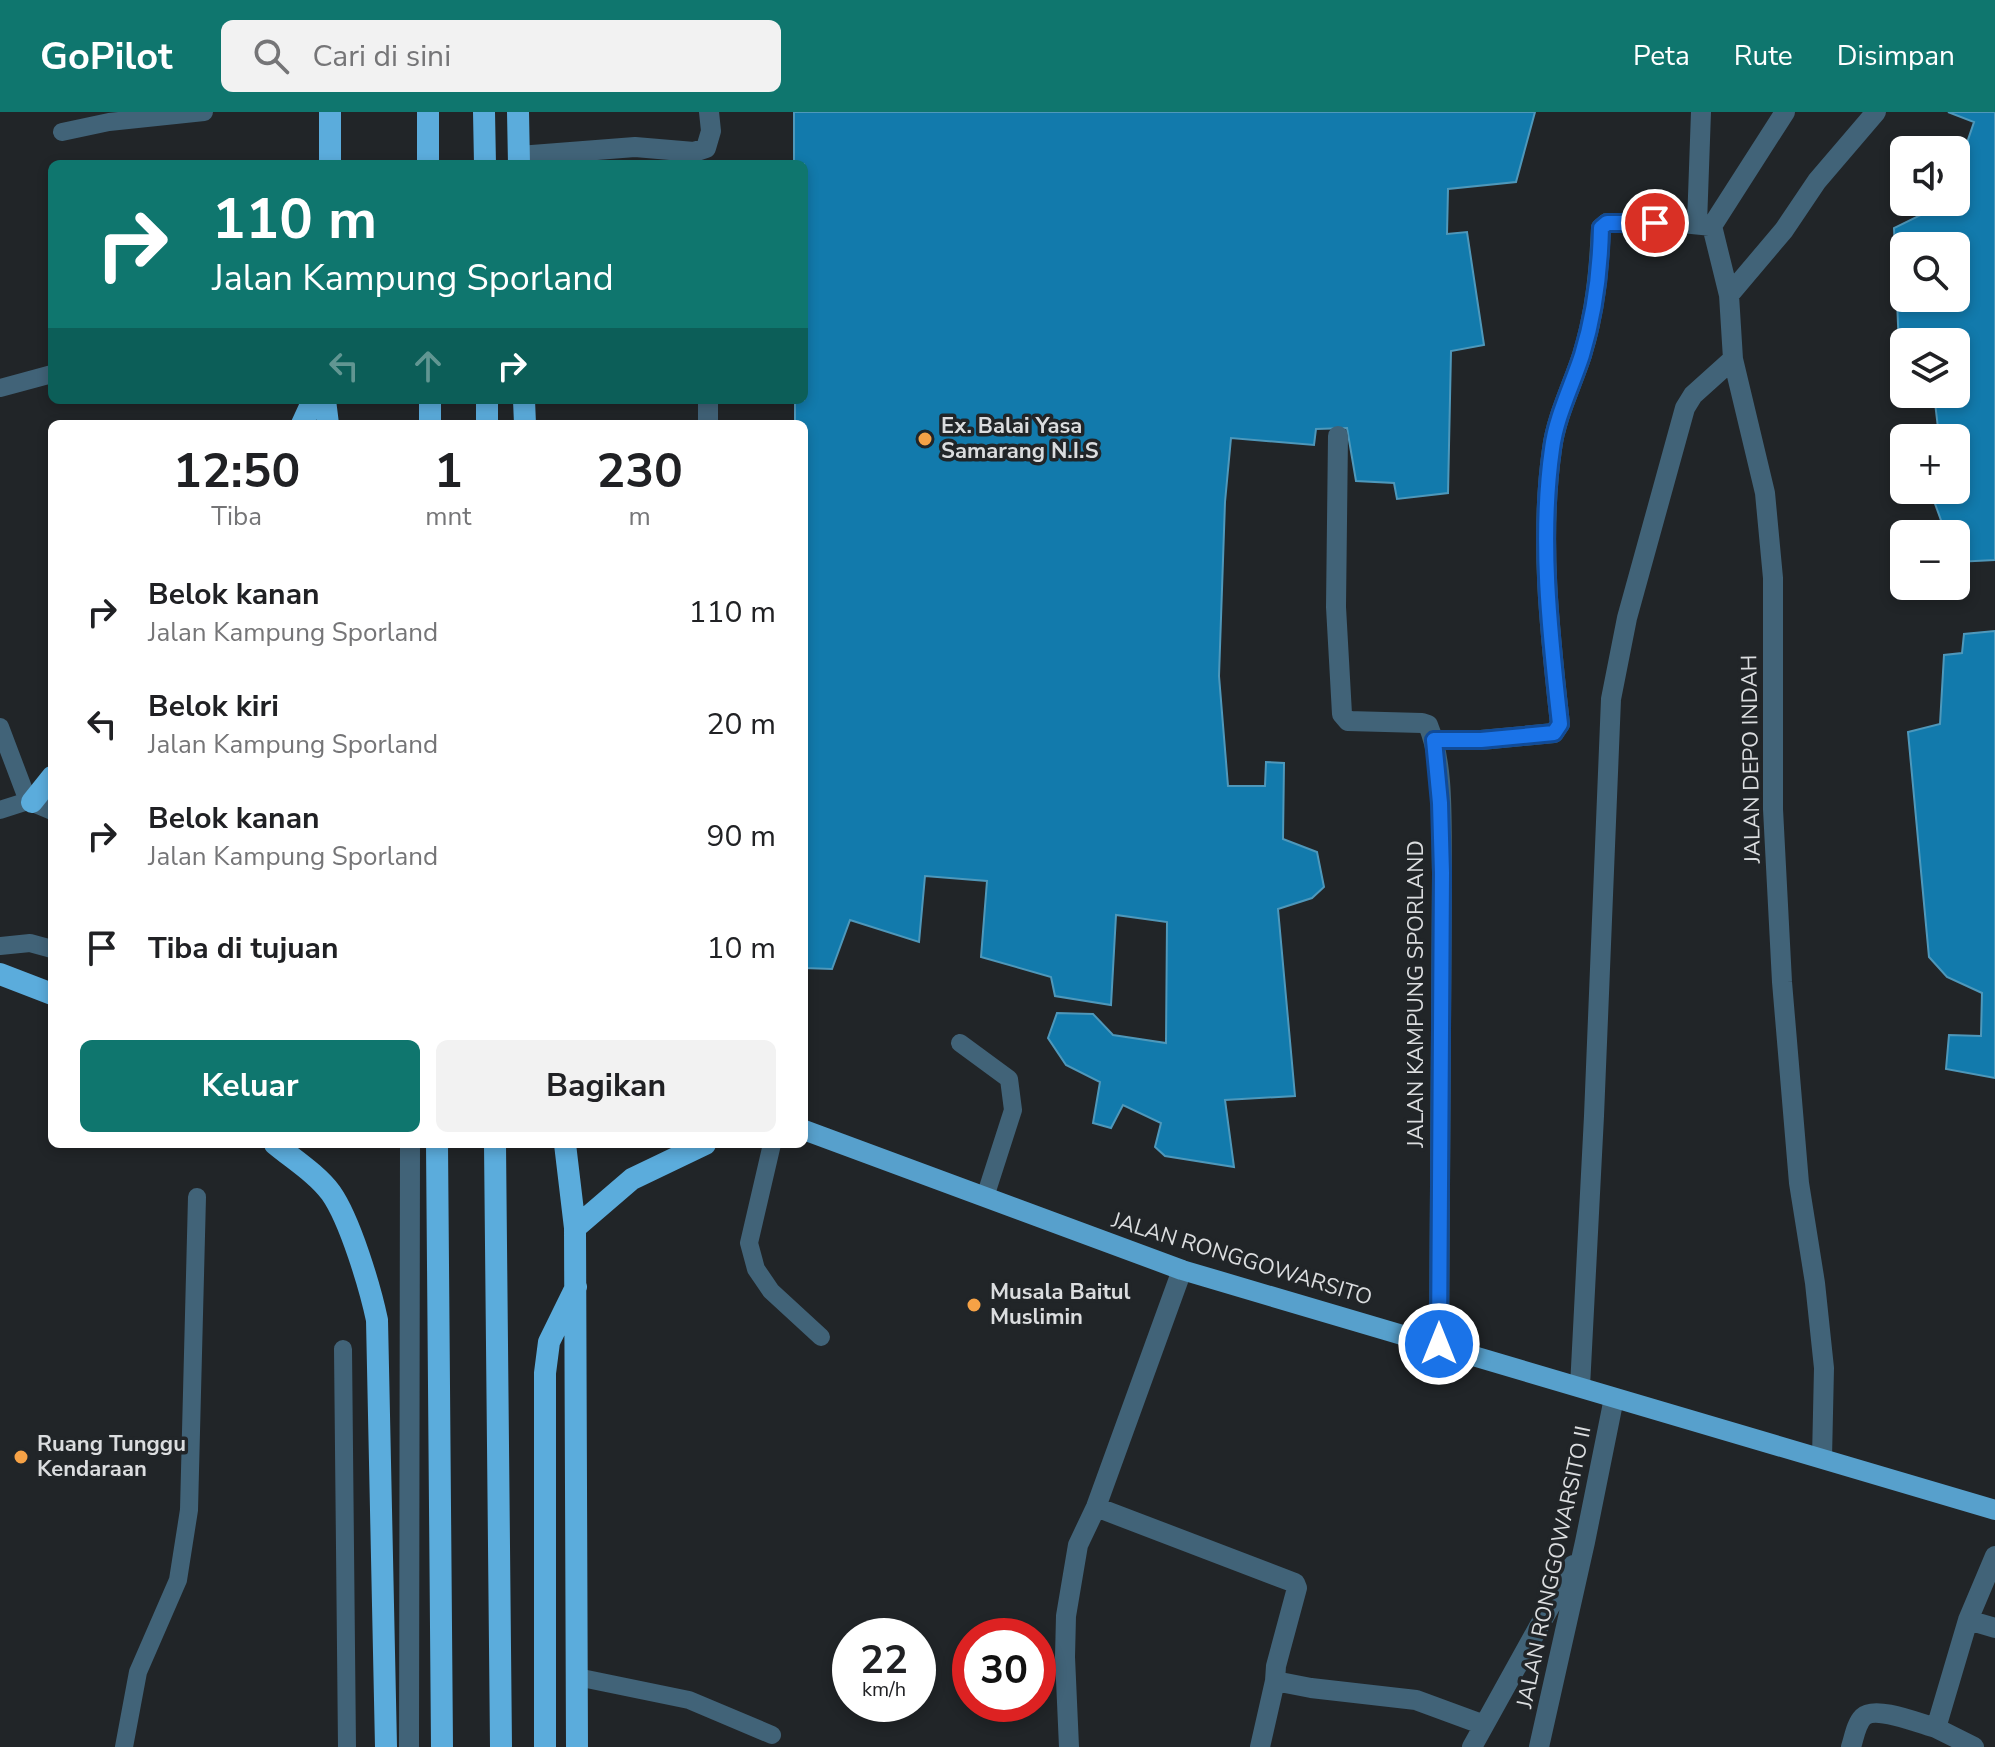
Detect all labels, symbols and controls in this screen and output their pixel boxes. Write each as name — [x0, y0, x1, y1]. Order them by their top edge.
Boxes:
search box — [221, 20, 781, 92]
text: GoPilot — [40, 31, 173, 82]
icon: search — [249, 34, 293, 78]
text: Cari di sini — [313, 36, 451, 77]
text: Peta — [1633, 37, 1690, 75]
text: Rute — [1734, 37, 1793, 75]
text: Disimpan — [1837, 37, 1955, 75]
map controls — [1890, 136, 1970, 600]
button: sound — [1890, 136, 1970, 216]
text: 110 m — [212, 181, 377, 258]
pin — [1621, 189, 1689, 257]
icon: right — [80, 192, 184, 296]
icon: arrive — [1633, 201, 1677, 245]
button: search — [1890, 232, 1970, 312]
text: Jalan Kampung Sporland — [212, 254, 614, 303]
button: layers — [1890, 328, 1970, 408]
icon: left — [322, 344, 366, 388]
icon: ahead — [406, 344, 450, 388]
icon: right — [490, 344, 534, 388]
place label: Ex. Balai Yasa Samarang N.I.S — [941, 411, 1099, 466]
button: + — [1890, 424, 1970, 504]
marker: Ex. Balai Yasa Samarang N.I.S — [916, 430, 934, 448]
text: 12:50 — [173, 438, 300, 504]
text: 1 — [434, 438, 463, 504]
text: 230 — [596, 438, 683, 504]
text: Tiba — [211, 499, 262, 534]
text: mnt — [425, 499, 471, 534]
text: m — [629, 499, 651, 534]
button: − — [1890, 520, 1970, 600]
text: Belok kanan — [148, 574, 320, 615]
icon: right — [80, 590, 124, 634]
text: 110 m — [689, 592, 776, 633]
text: Jalan Kampung Sporland — [148, 615, 438, 650]
street label: JALAN DEPO INDAH — [1734, 654, 1768, 865]
text: Belok kiri — [148, 686, 279, 727]
icon: left — [80, 702, 124, 746]
text: 20 m — [707, 704, 776, 745]
text: Jalan Kampung Sporland — [148, 727, 438, 762]
text: Belok kanan — [148, 798, 320, 839]
icon: right — [80, 814, 124, 858]
text: 90 m — [707, 816, 776, 857]
text: Jalan Kampung Sporland — [148, 839, 438, 874]
street label: JALAN KAMPUNG SPORLAND — [1401, 840, 1431, 1149]
icon: arrive — [80, 926, 124, 970]
text: Tiba di tujuan — [148, 928, 339, 969]
text: 10 m — [707, 928, 776, 969]
button: Keluar — [80, 1040, 420, 1132]
button: Bagikan — [436, 1040, 776, 1132]
street label: JALAN RONGGOWARSITO — [1107, 1205, 1376, 1313]
place label: Musala Baitul Muslimin — [990, 1277, 1131, 1332]
marker: Musala Baitul Muslimin — [965, 1296, 983, 1314]
position arrow — [1397, 1302, 1481, 1386]
street label: JALAN RONGGOWARSITO II — [1509, 1423, 1599, 1712]
place label: Ruang Tunggu Kendaraan — [37, 1429, 186, 1484]
marker: Ruang Tunggu Kendaraan — [12, 1448, 30, 1466]
speed limit sign: 30 — [952, 1618, 1056, 1722]
text: 22 — [860, 1633, 908, 1687]
text: km/h — [862, 1676, 906, 1703]

